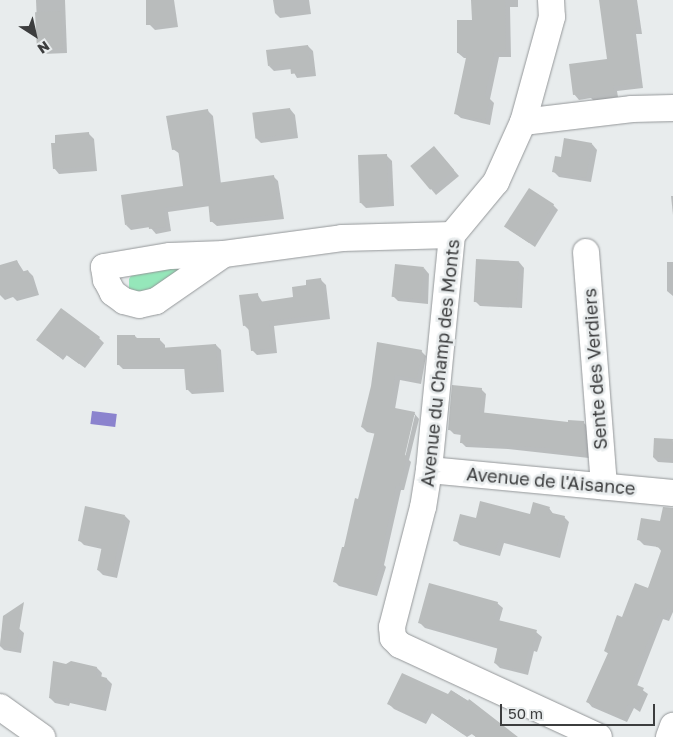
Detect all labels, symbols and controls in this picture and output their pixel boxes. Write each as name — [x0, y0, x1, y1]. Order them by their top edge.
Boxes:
north arrow — [10, 10, 60, 60]
text: N — [35, 38, 53, 58]
street label: Avenue du Champ des Monts — [416, 238, 464, 488]
street label: Sente des Verdiers — [579, 288, 611, 450]
street label: Avenue de l'Aisance — [466, 463, 636, 499]
scale bar — [503, 694, 658, 726]
text: 50 m — [508, 704, 543, 722]

